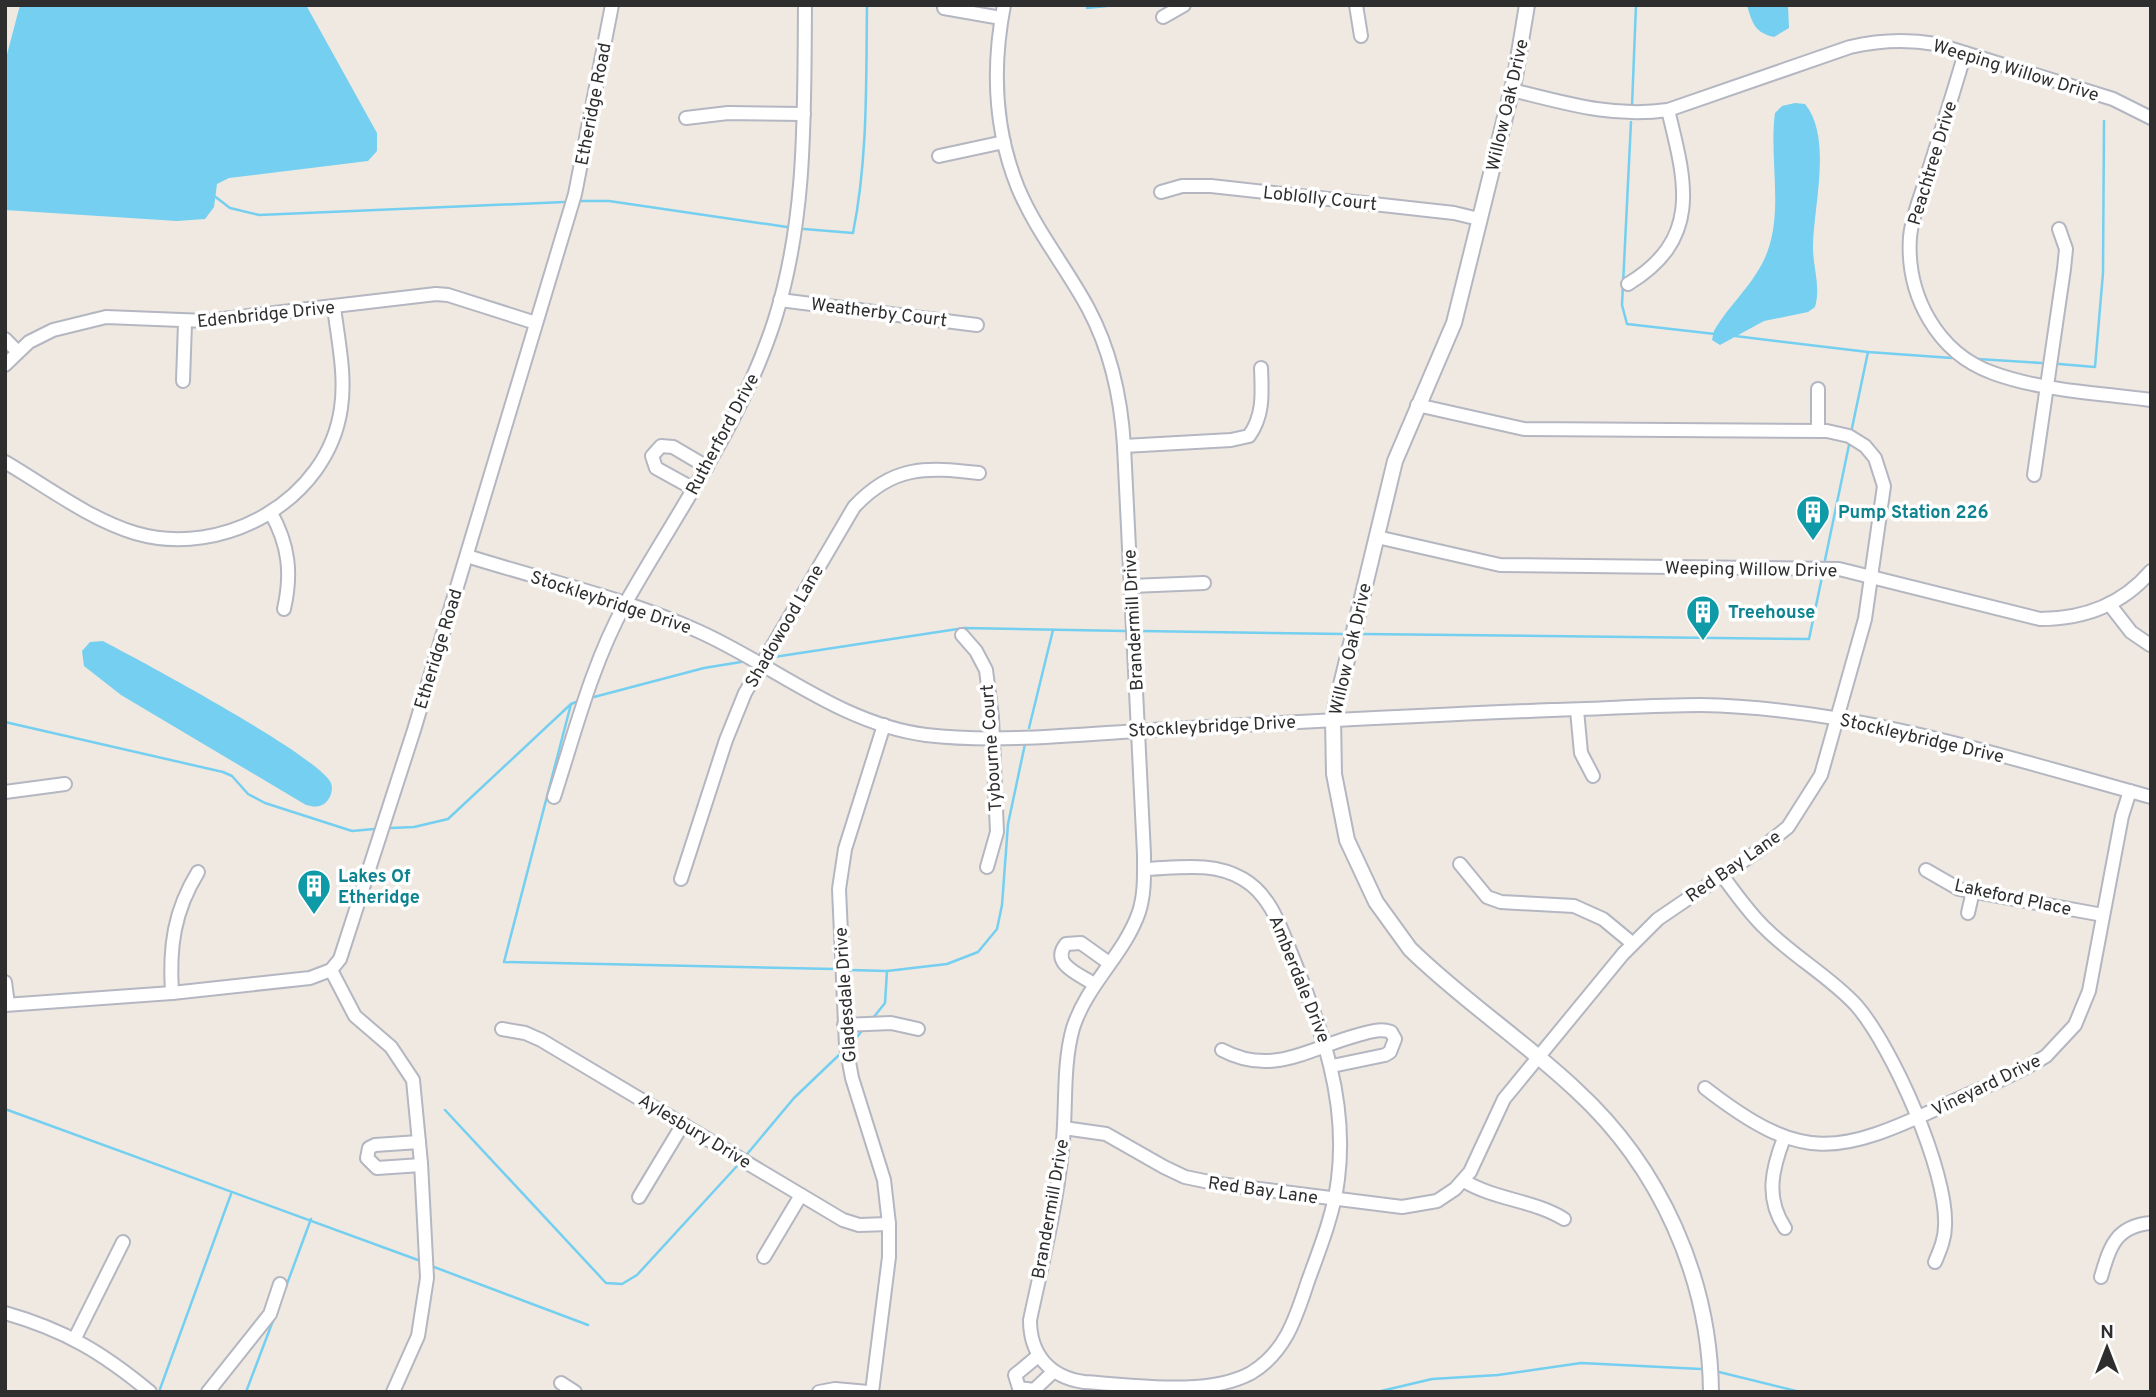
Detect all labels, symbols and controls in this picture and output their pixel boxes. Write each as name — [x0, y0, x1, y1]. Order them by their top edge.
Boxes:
street label: Weeping Willow Drive — [1930, 35, 2101, 108]
street label: Willow Oak Drive — [1482, 37, 1535, 174]
street label: Etheridge Road — [571, 41, 618, 168]
street label: Peachtree Drive — [1904, 98, 1963, 228]
street label: Loblolly Court — [1262, 182, 1378, 217]
street label: Weatherby Court — [809, 294, 948, 333]
street label: Edenbridge Drive — [196, 297, 336, 334]
street label: Rutherford Drive — [682, 370, 765, 500]
building icon: Pump Station 226 — [1794, 493, 1832, 542]
place label: Pump Station 226 — [1838, 502, 1989, 525]
street label: Brandermill Drive — [1119, 549, 1150, 691]
street label: Weeping Willow Drive — [1665, 557, 1837, 584]
street label: Shadowood Lane — [741, 561, 830, 692]
street label: Stockleybridge Drive — [527, 567, 694, 640]
street label: Willow Oak Drive — [1325, 581, 1378, 718]
street label: Etheridge Road — [410, 586, 469, 712]
building icon: Treehouse — [1684, 593, 1722, 642]
place label: Treehouse — [1728, 602, 1815, 625]
street label: Tybourne Court — [977, 684, 1008, 812]
street label: Stockleybridge Drive — [1837, 709, 2006, 770]
street label: Stockleybridge Drive — [1128, 712, 1297, 743]
street label: Red Bay Lane — [1682, 826, 1786, 908]
place label: Lakes Of Etheridge — [338, 866, 420, 910]
building icon: Lakes Of Etheridge — [295, 867, 333, 916]
street label: Lakeford Place — [1952, 875, 2073, 922]
street label: Amberdale Drive — [1263, 913, 1335, 1047]
street label: Gladesdale Drive — [830, 926, 863, 1063]
street label: Vineyard Drive — [1928, 1050, 2045, 1123]
street label: Aylesbury Drive — [634, 1090, 755, 1175]
street label: Brandermill Drive — [1028, 1138, 1075, 1281]
street label: Red Bay Lane — [1206, 1172, 1319, 1211]
north arrow — [2072, 1313, 2142, 1383]
text: N — [2100, 1321, 2114, 1345]

